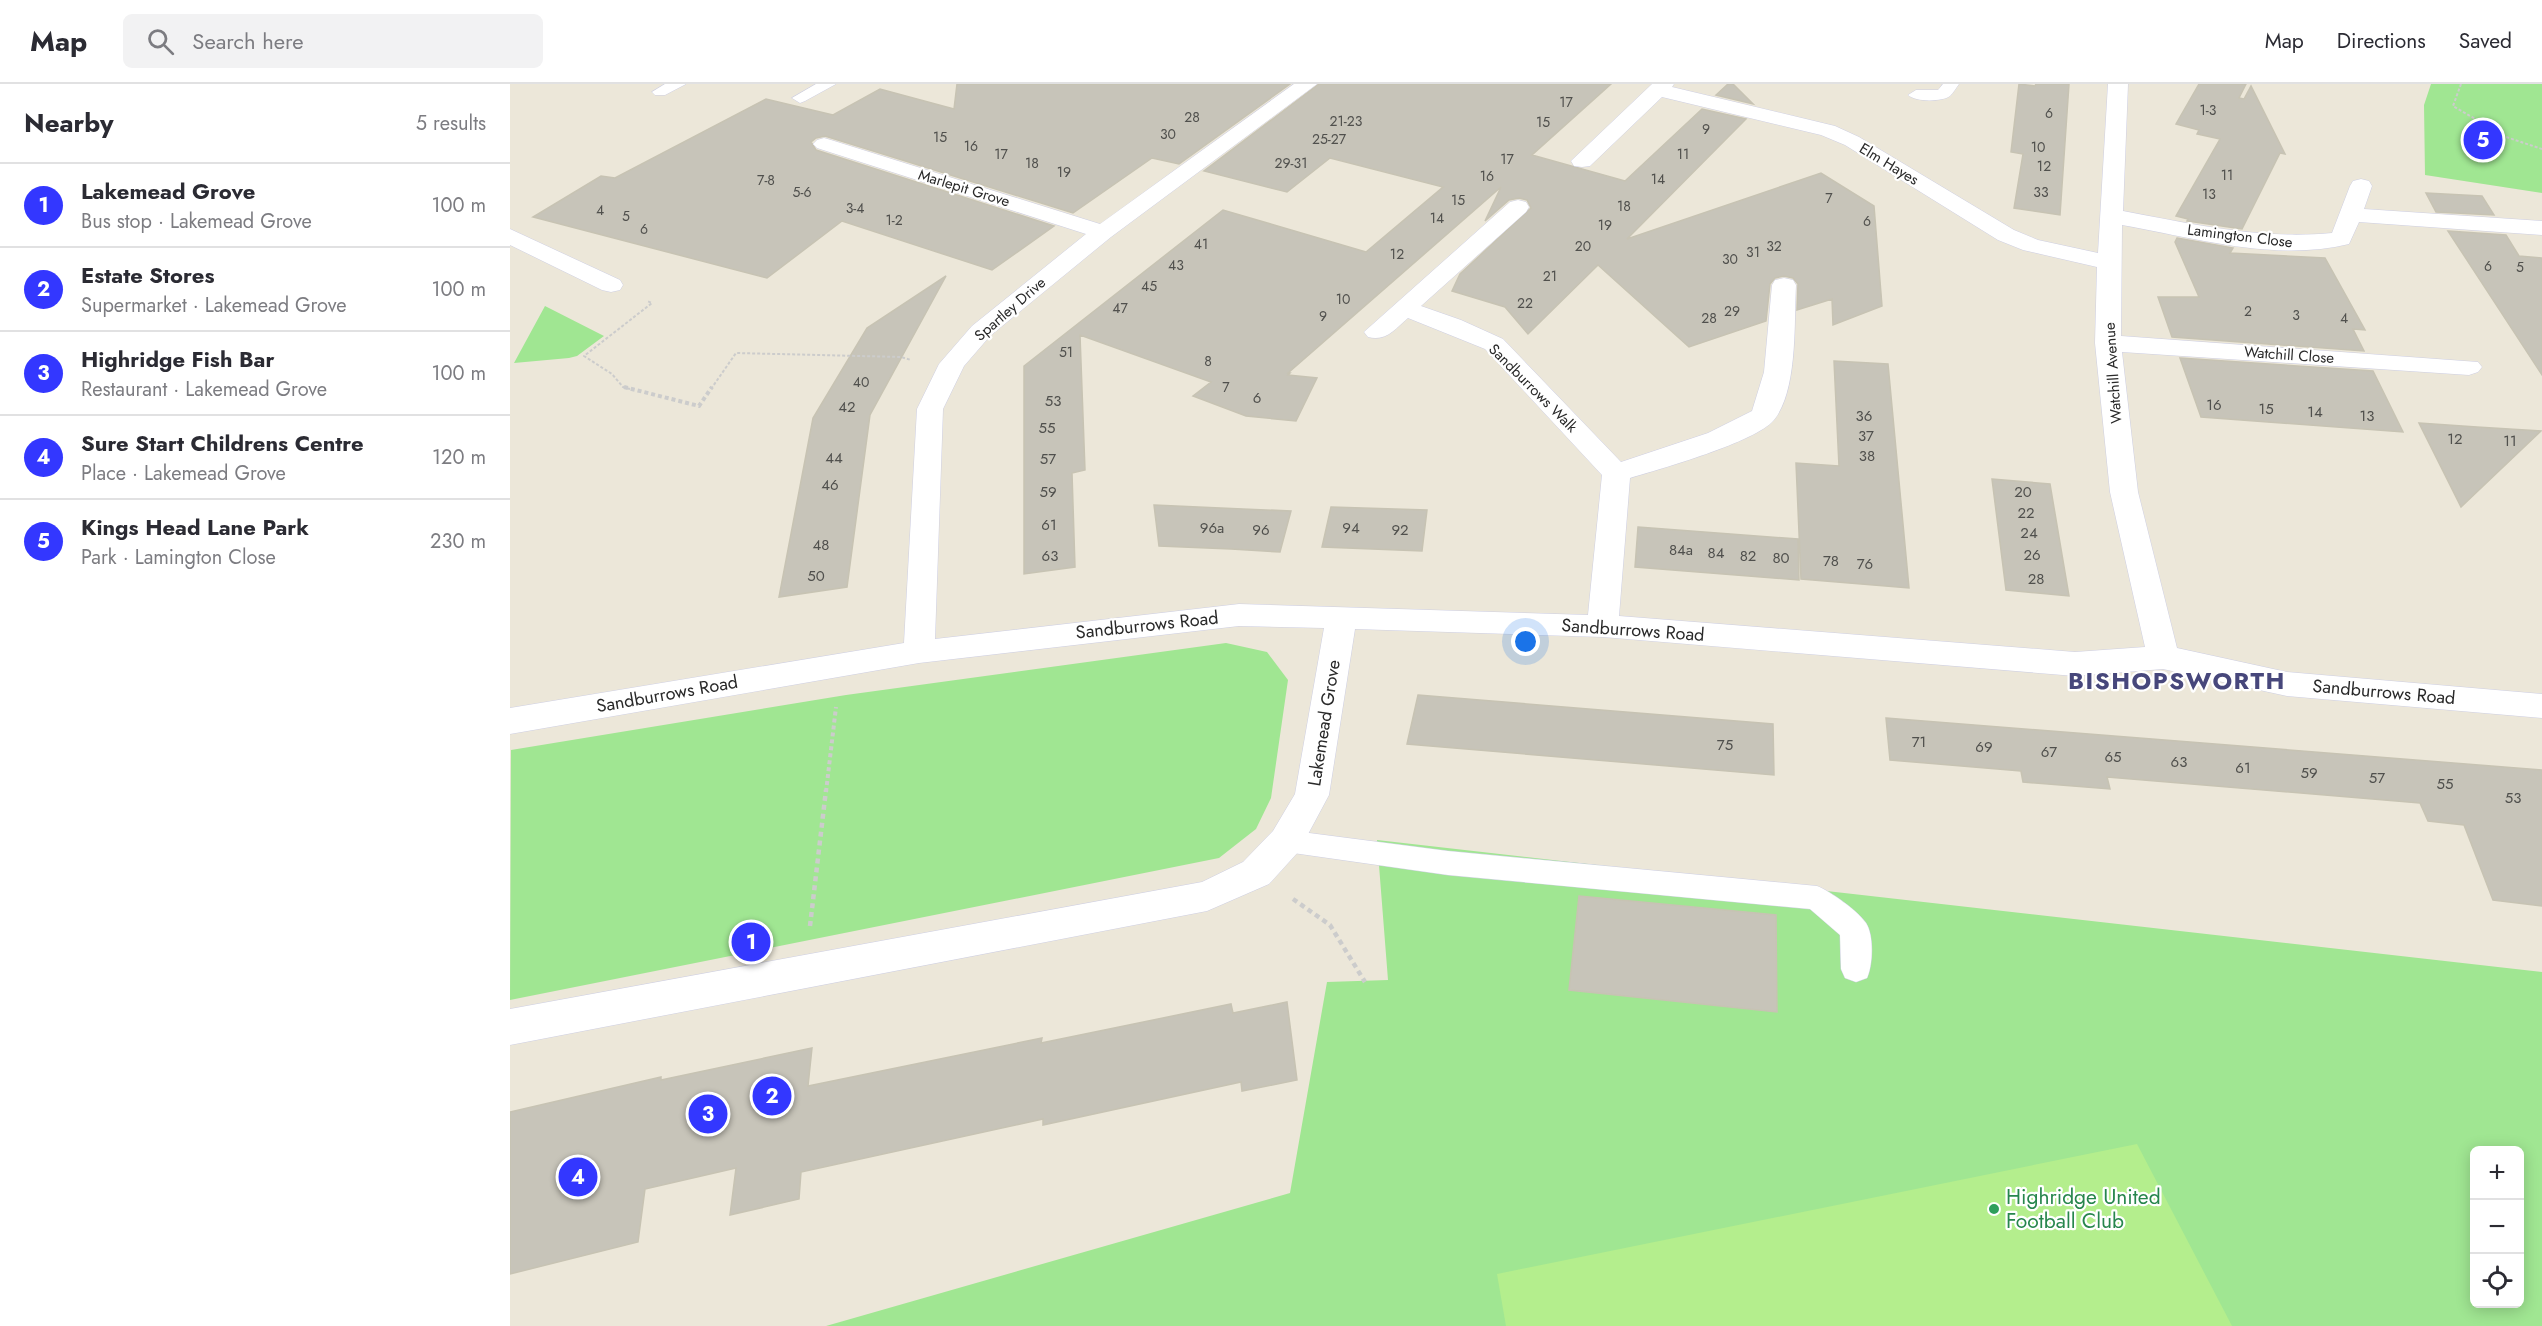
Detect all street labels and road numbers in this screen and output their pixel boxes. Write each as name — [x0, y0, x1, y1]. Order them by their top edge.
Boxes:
street label: Elm Hayes — [1855, 138, 1923, 190]
street label: Marlepit Grove — [915, 164, 1013, 212]
street label: Lamington Close — [2186, 219, 2294, 253]
street label: Spartley Drive — [970, 272, 1051, 346]
street label: Watchill Avenue — [2098, 321, 2128, 424]
street label: Sandburrows Walk — [1484, 339, 1583, 438]
street label: Watchill Close — [2243, 341, 2335, 369]
street label: Sandburrows Road — [1074, 605, 1220, 645]
street label: Sandburrows Road — [1561, 612, 1705, 648]
street label: Lakemead Grove — [1301, 658, 1347, 788]
street label: Sandburrows Road — [594, 669, 740, 719]
street label: Sandburrows Road — [2311, 673, 2457, 711]

